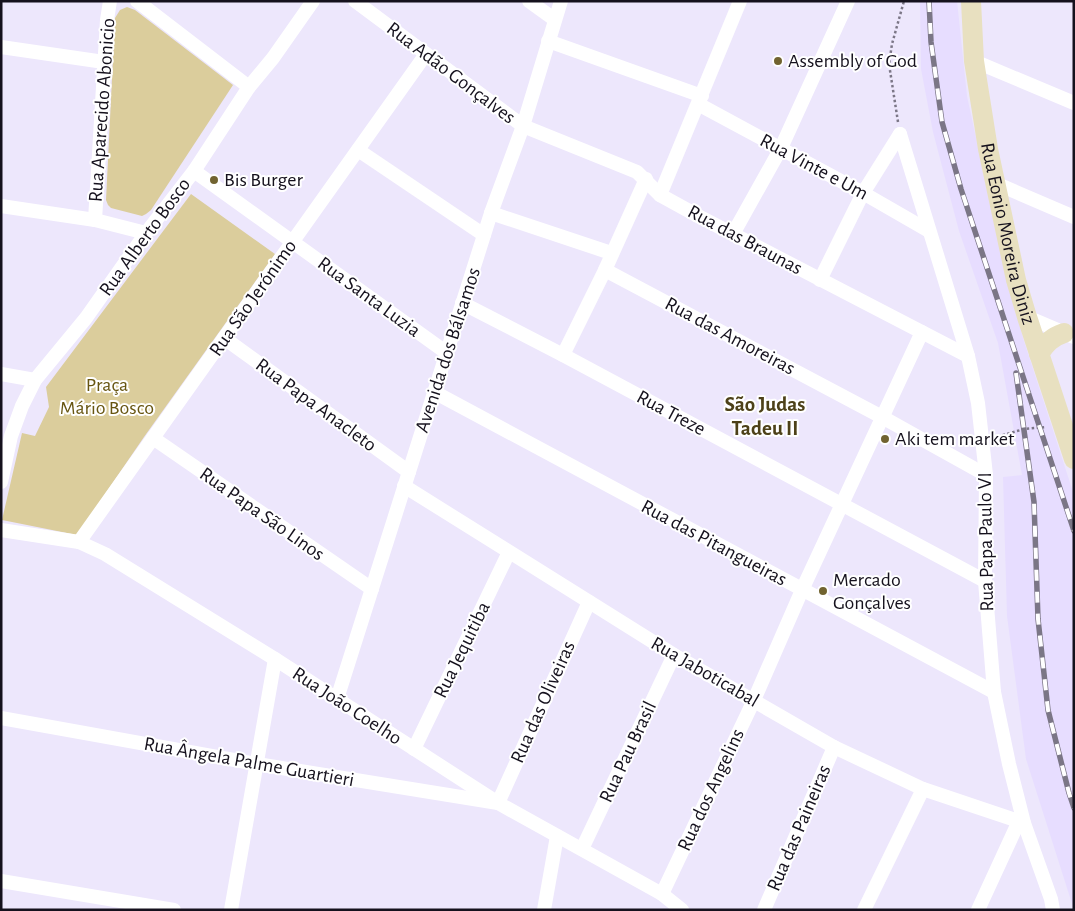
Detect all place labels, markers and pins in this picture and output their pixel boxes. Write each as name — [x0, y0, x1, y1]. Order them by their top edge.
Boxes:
place label: Assembly of God — [788, 51, 917, 71]
marker: Assembly of God — [772, 55, 784, 67]
place label: Bis Burger — [224, 170, 303, 190]
marker: Bis Burger — [208, 174, 220, 186]
place label: Aki tem market — [895, 429, 1015, 449]
marker: Aki tem market — [879, 433, 891, 445]
place label: Mercado Gonçalves — [833, 570, 911, 613]
marker: Mercado Gonçalves — [817, 585, 829, 597]

